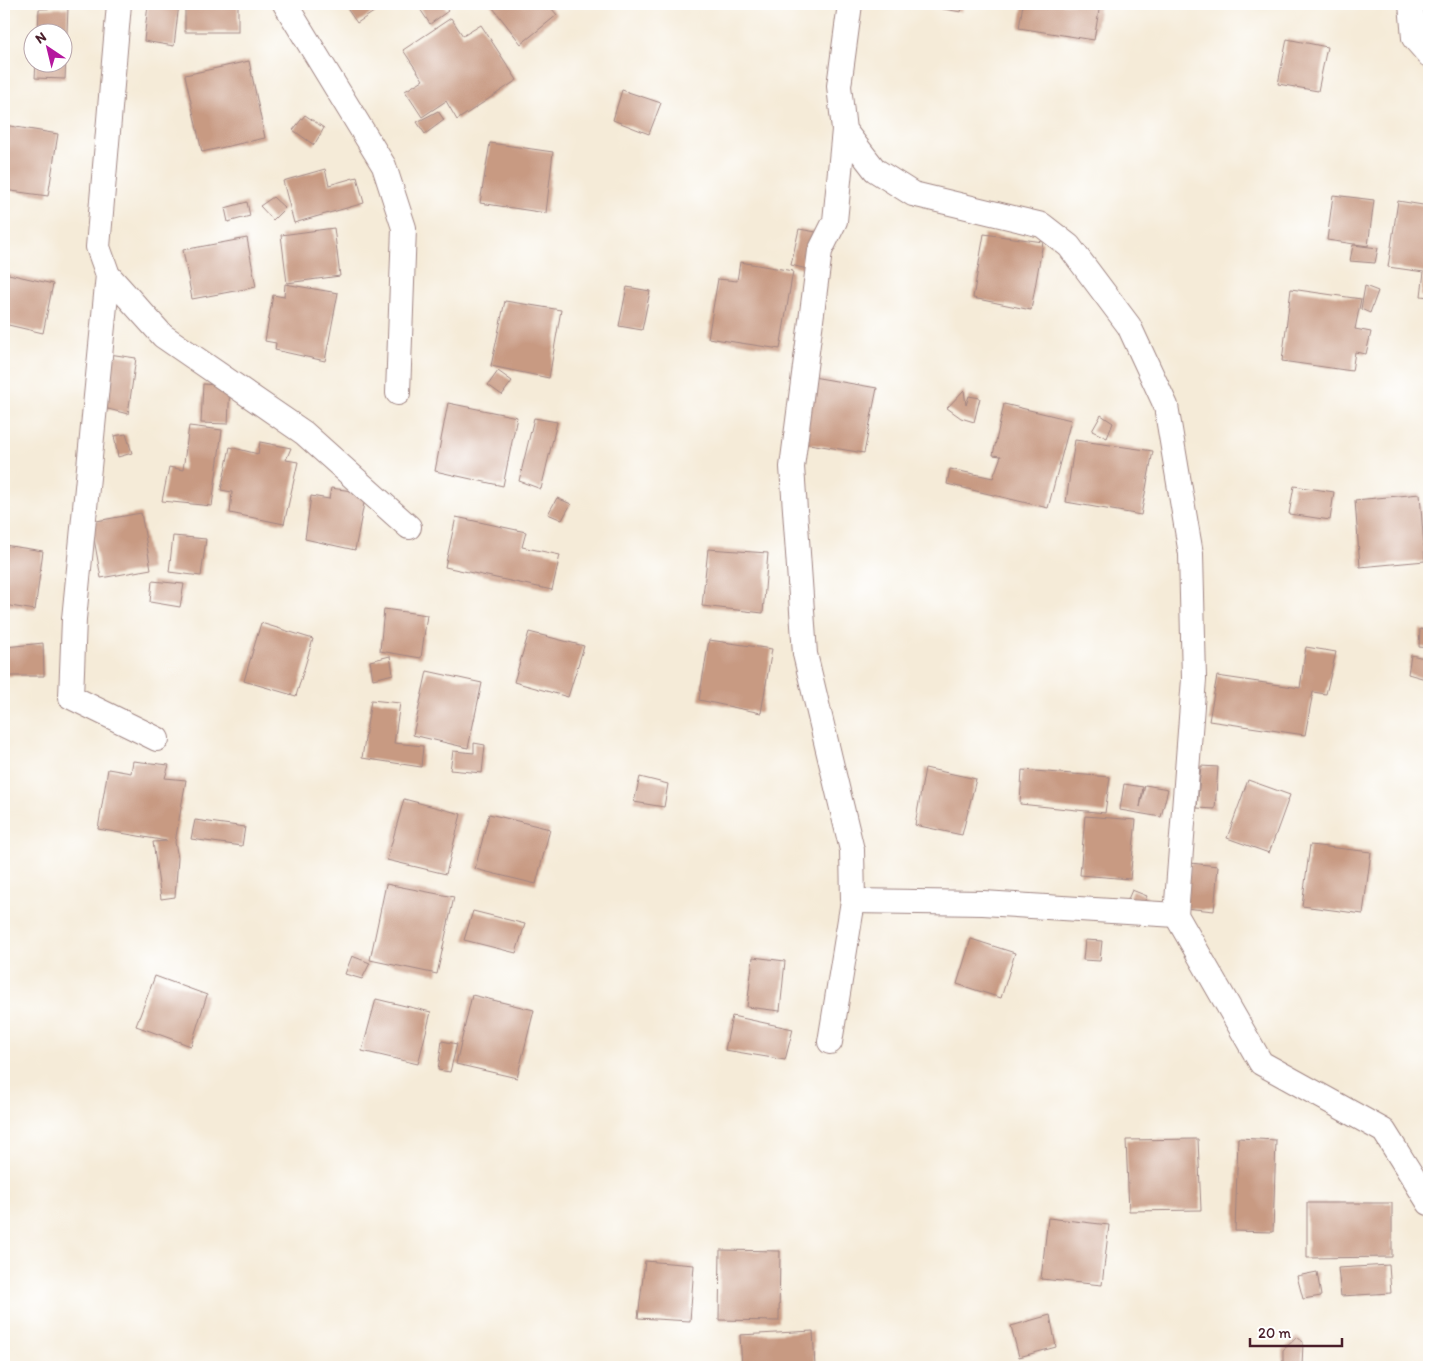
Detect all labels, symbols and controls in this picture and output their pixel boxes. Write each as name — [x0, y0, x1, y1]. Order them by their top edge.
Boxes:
north arrow — [22, 22, 72, 72]
text: N — [32, 28, 50, 47]
scale bar — [1250, 1316, 1343, 1348]
text: 20 m — [1258, 1324, 1292, 1342]

